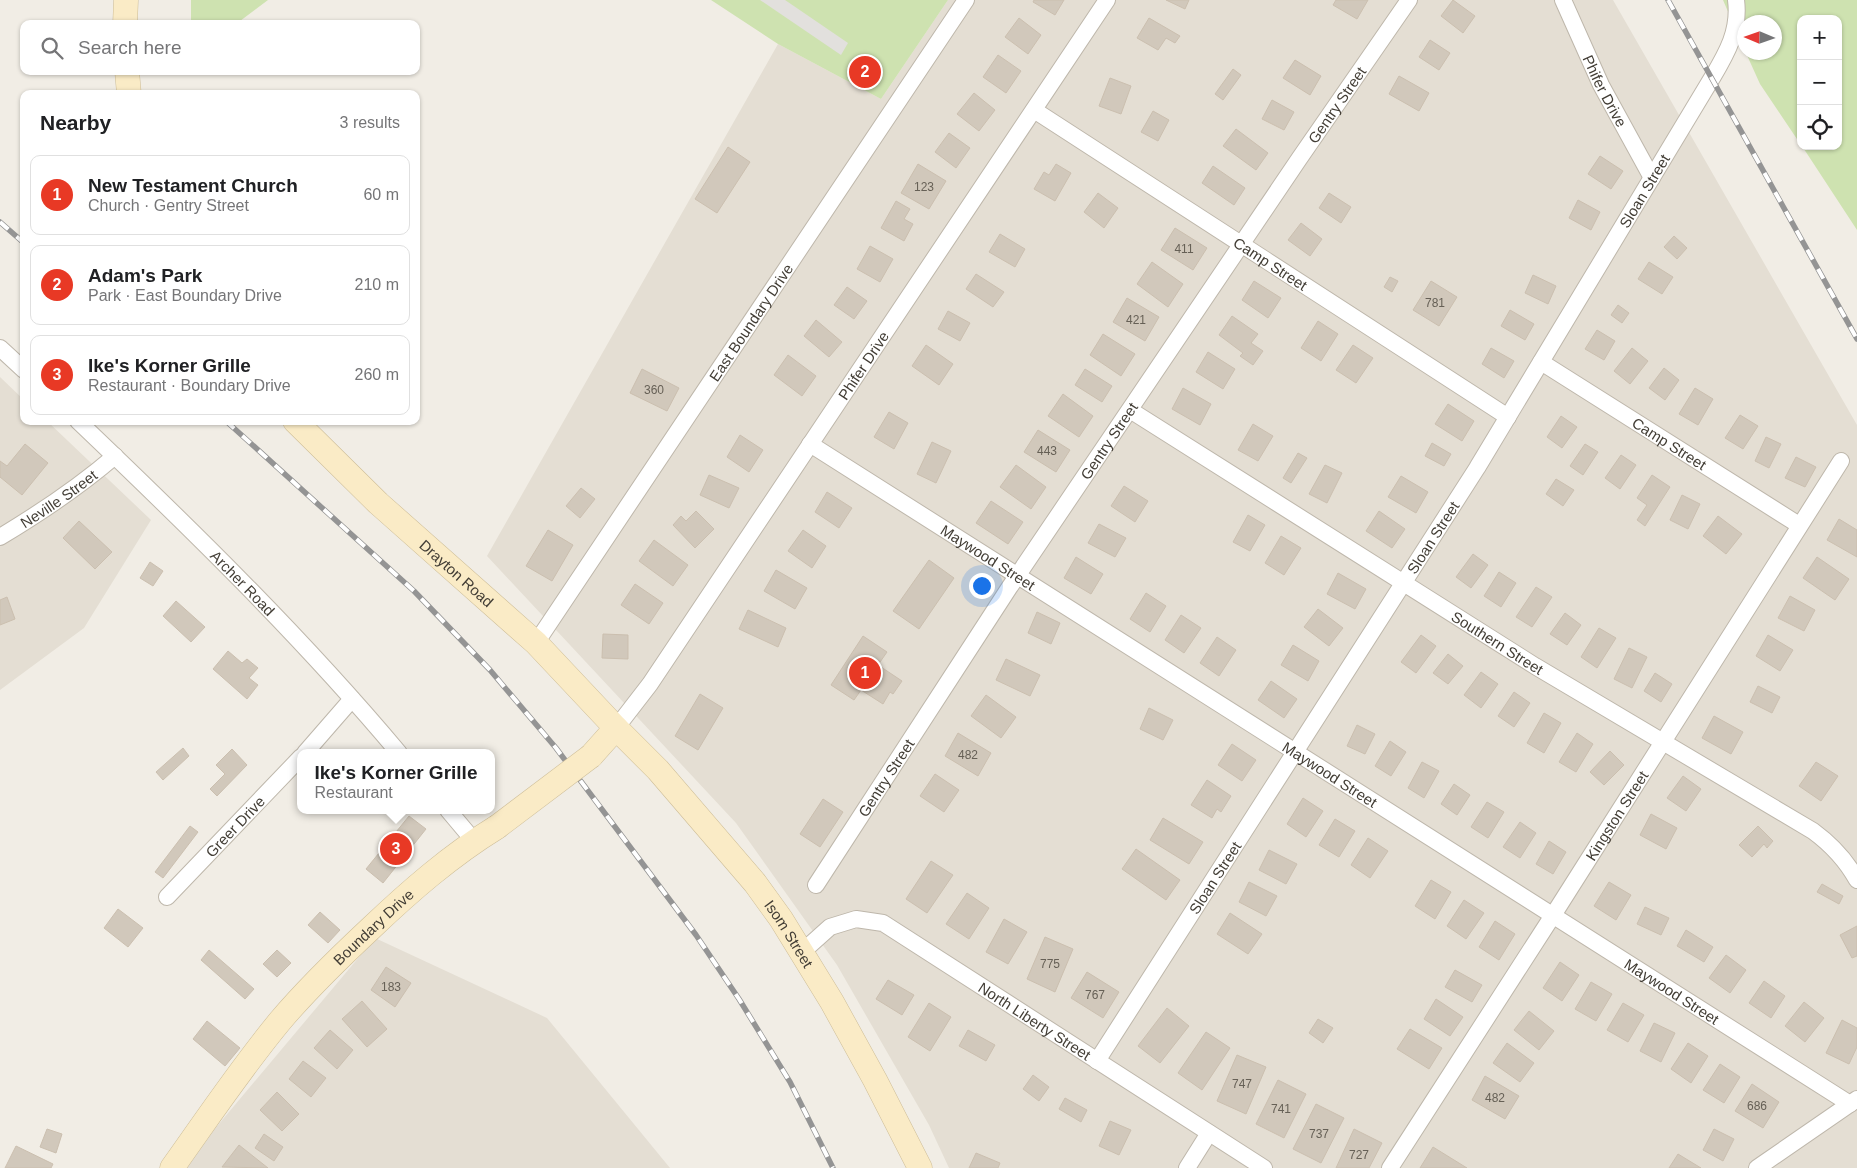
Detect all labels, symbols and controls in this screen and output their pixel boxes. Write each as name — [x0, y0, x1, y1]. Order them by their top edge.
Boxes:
north arrow — [1737, 15, 1782, 60]
map controls — [1797, 15, 1842, 150]
button: + — [1797, 15, 1842, 60]
search box — [20, 20, 420, 75]
icon: search — [38, 34, 66, 62]
text: Search here — [78, 37, 182, 58]
street label: Phifer Drive — [1580, 52, 1631, 130]
pin: 2 — [849, 53, 881, 91]
button: − — [1797, 60, 1842, 105]
street label: Gentry Street — [1304, 63, 1369, 146]
button: locate — [1797, 105, 1842, 150]
text: Nearby — [40, 111, 111, 134]
text: 3 results — [340, 114, 400, 131]
street label: Sloan Street — [1615, 150, 1673, 231]
text: New Testament Church — [88, 175, 298, 196]
house number: 123 — [914, 180, 934, 194]
text: 1 — [53, 186, 61, 203]
text: 60 m — [363, 186, 399, 203]
text: Church · Gentry Street — [88, 197, 249, 214]
street label: Camp Street — [1231, 233, 1311, 294]
house number: 411 — [1174, 242, 1194, 256]
street label: East Boundary Drive — [705, 260, 796, 384]
text: Adam's Park — [88, 265, 202, 286]
text: 2 — [53, 276, 61, 293]
text: 210 m — [355, 276, 399, 293]
text: Park · East Boundary Drive — [88, 287, 282, 304]
house number: 781 — [1425, 296, 1445, 310]
house number: 421 — [1126, 313, 1146, 327]
street label: Phifer Drive — [834, 328, 892, 403]
text: Ike's Korner Grille — [88, 355, 251, 376]
text: 3 — [53, 366, 61, 383]
text: 260 m — [355, 366, 399, 383]
text: Restaurant · Boundary Drive — [88, 377, 291, 394]
house number: 360 — [644, 383, 664, 397]
street label: Gentry Street — [1077, 398, 1141, 482]
street label: Camp Street — [1629, 414, 1710, 473]
house number: 443 — [1037, 444, 1057, 458]
street label: Neville Street — [17, 465, 101, 531]
street label: Sloan Street — [1403, 497, 1462, 577]
street label: Maywood Street — [938, 521, 1039, 594]
street label: Drayton Road — [417, 536, 497, 610]
street label: Archer Road — [207, 547, 279, 619]
your location — [969, 573, 995, 599]
street label: Southern Street — [1449, 607, 1547, 678]
pin: 1 — [849, 654, 881, 692]
street label: Gentry Street — [854, 735, 918, 820]
street label: Maywood Street — [1280, 738, 1381, 811]
house number: 482 — [958, 748, 978, 762]
popup — [297, 749, 495, 814]
text: Ike's Korner Grille — [315, 762, 477, 783]
street label: Kingston Street — [1582, 767, 1651, 863]
text: Restaurant — [315, 784, 393, 801]
street label: Greer Drive — [202, 792, 268, 860]
pin: 3 — [380, 830, 412, 868]
street label: Sloan Street — [1185, 837, 1245, 917]
street label: Boundary Drive — [329, 885, 417, 968]
street label: Isom Street — [761, 897, 818, 971]
street label: Maywood Street — [1622, 955, 1723, 1028]
house number: 775 — [1040, 957, 1060, 971]
street label: North Liberty Street — [976, 978, 1095, 1063]
house number: 183 — [381, 980, 401, 994]
house number: 767 — [1085, 988, 1105, 1002]
house number: 747 — [1232, 1077, 1252, 1091]
house number: 482 — [1485, 1091, 1505, 1105]
house number: 686 — [1747, 1099, 1767, 1113]
house number: 741 — [1271, 1102, 1291, 1116]
house number: 737 — [1309, 1127, 1329, 1141]
house number: 727 — [1349, 1148, 1369, 1162]

